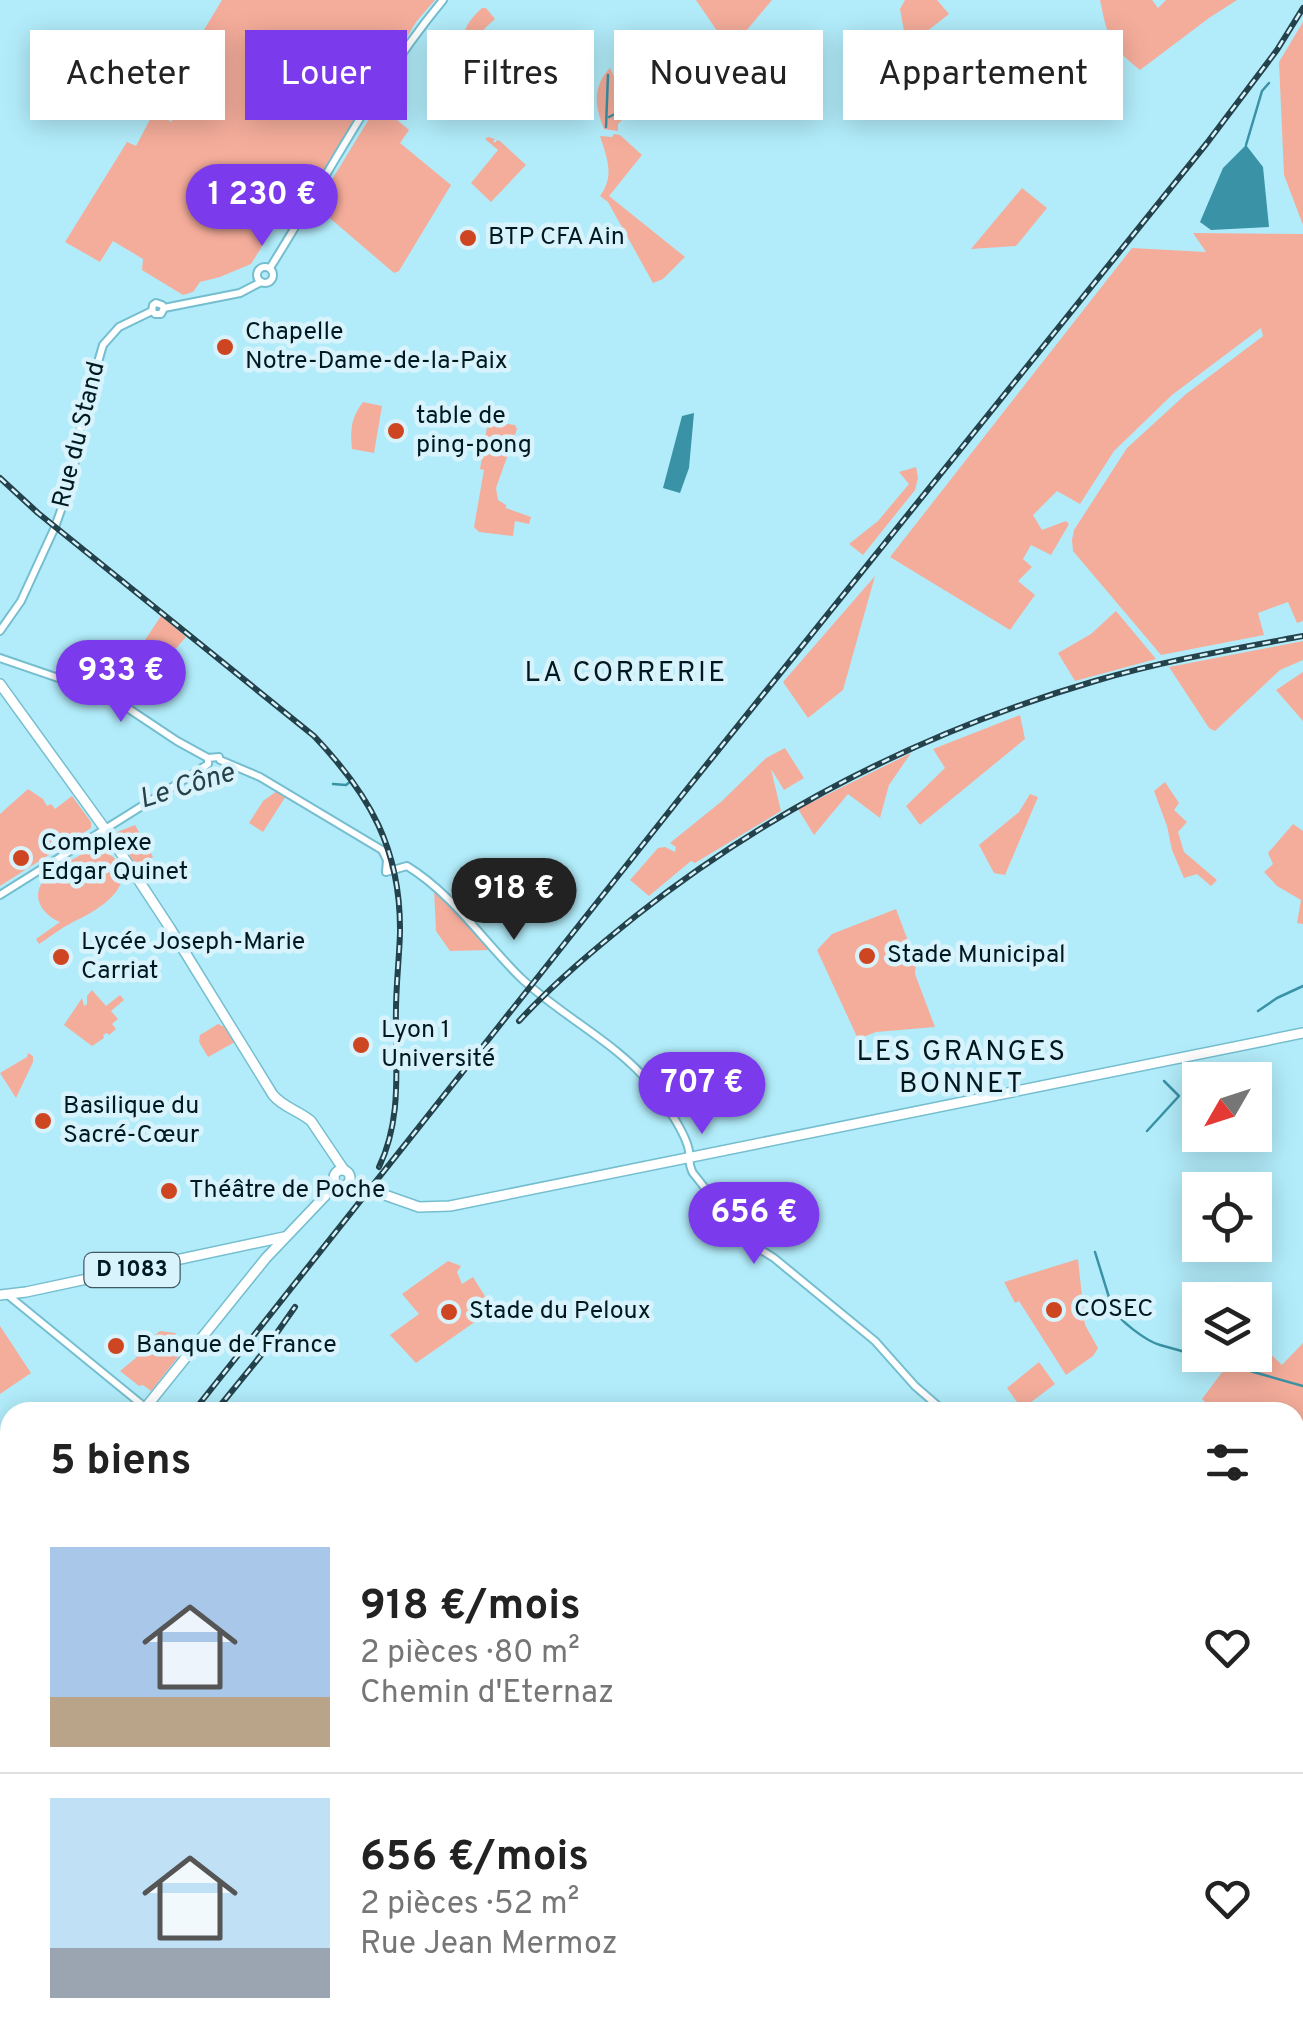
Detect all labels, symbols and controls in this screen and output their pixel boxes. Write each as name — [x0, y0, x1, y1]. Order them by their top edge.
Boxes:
chip: Acheter — [30, 30, 225, 120]
chip: Louer — [245, 30, 407, 120]
chip: Filtres — [427, 30, 594, 120]
chip: Nouveau — [614, 30, 823, 120]
chip: Appartement — [843, 30, 1123, 120]
pin: 1 230 € — [170, 164, 354, 249]
text: 1 230 € — [208, 176, 316, 216]
place label: BTP CFA Ain — [488, 222, 625, 254]
marker: BTP CFA Ain — [457, 227, 479, 249]
place label: Chapelle Notre-Dame-de-la-Paix — [245, 317, 508, 378]
marker: Chapelle Notre-Dame-de-la-Paix — [214, 336, 236, 358]
street label: Rue du Stand — [46, 359, 114, 511]
place label: table de ping-pong — [416, 401, 532, 462]
marker: table de ping-pong — [385, 420, 407, 442]
pin: 933 € — [51, 640, 191, 725]
text: 933 € — [78, 652, 164, 692]
district label: LA CORRERIE — [524, 656, 728, 692]
water label: Le Cône — [135, 755, 239, 818]
place label: Complexe Edgar Quinet — [41, 828, 188, 889]
marker: Complexe Edgar Quinet — [10, 847, 32, 869]
pin: 918 € — [444, 858, 584, 943]
text: 918 € — [474, 870, 554, 910]
place label: Lycée Joseph-Marie Carriat — [81, 927, 305, 988]
place label: Stade Municipal — [887, 940, 1066, 972]
marker: Stade Municipal — [856, 945, 878, 967]
marker: Lycée Joseph-Marie Carriat — [50, 946, 72, 968]
place label: Lyon 1 Université — [381, 1015, 495, 1076]
marker: Lyon 1 Université — [350, 1034, 372, 1056]
district label: LES GRANGES BONNET — [857, 1035, 1067, 1103]
pin: 707 € — [632, 1052, 772, 1137]
north arrow — [1182, 1062, 1272, 1152]
map controls — [1182, 1062, 1272, 1372]
text: 707 € — [660, 1064, 744, 1104]
place label: Basilique du Sacré-Cœur — [63, 1091, 200, 1152]
marker: Basilique du Sacré-Cœur — [32, 1110, 54, 1132]
button: locate — [1182, 1172, 1272, 1262]
place label: Théâtre de Poche — [189, 1175, 385, 1207]
marker: Théâtre de Poche — [158, 1180, 180, 1202]
pin: 656 € — [684, 1182, 824, 1267]
text: 656 € — [710, 1194, 798, 1234]
road number: D 1083 — [84, 1253, 180, 1287]
button: layers — [1182, 1282, 1272, 1372]
place label: COSEC — [1074, 1294, 1153, 1326]
place label: Stade du Peloux — [469, 1296, 651, 1328]
marker: COSEC — [1043, 1299, 1065, 1321]
marker: Stade du Peloux — [438, 1301, 460, 1323]
place label: Banque de France — [136, 1330, 337, 1362]
marker: Banque de France — [105, 1335, 127, 1357]
icon: filters — [1200, 1435, 1255, 1490]
text: 5 biens — [50, 1436, 191, 1489]
text: 918 €/mois — [360, 1581, 581, 1634]
icon: home — [130, 1587, 250, 1707]
icon: heart — [1200, 1620, 1255, 1675]
text: 2 pièces · 80 m² — [360, 1634, 580, 1674]
text: Chemin d'Eternaz — [360, 1674, 614, 1714]
text: 656 €/mois — [360, 1832, 589, 1885]
icon: home — [130, 1838, 250, 1958]
icon: heart — [1200, 1871, 1255, 1926]
text: 2 pièces · 52 m² — [360, 1885, 579, 1925]
text: Rue Jean Mermoz — [360, 1925, 618, 1965]

